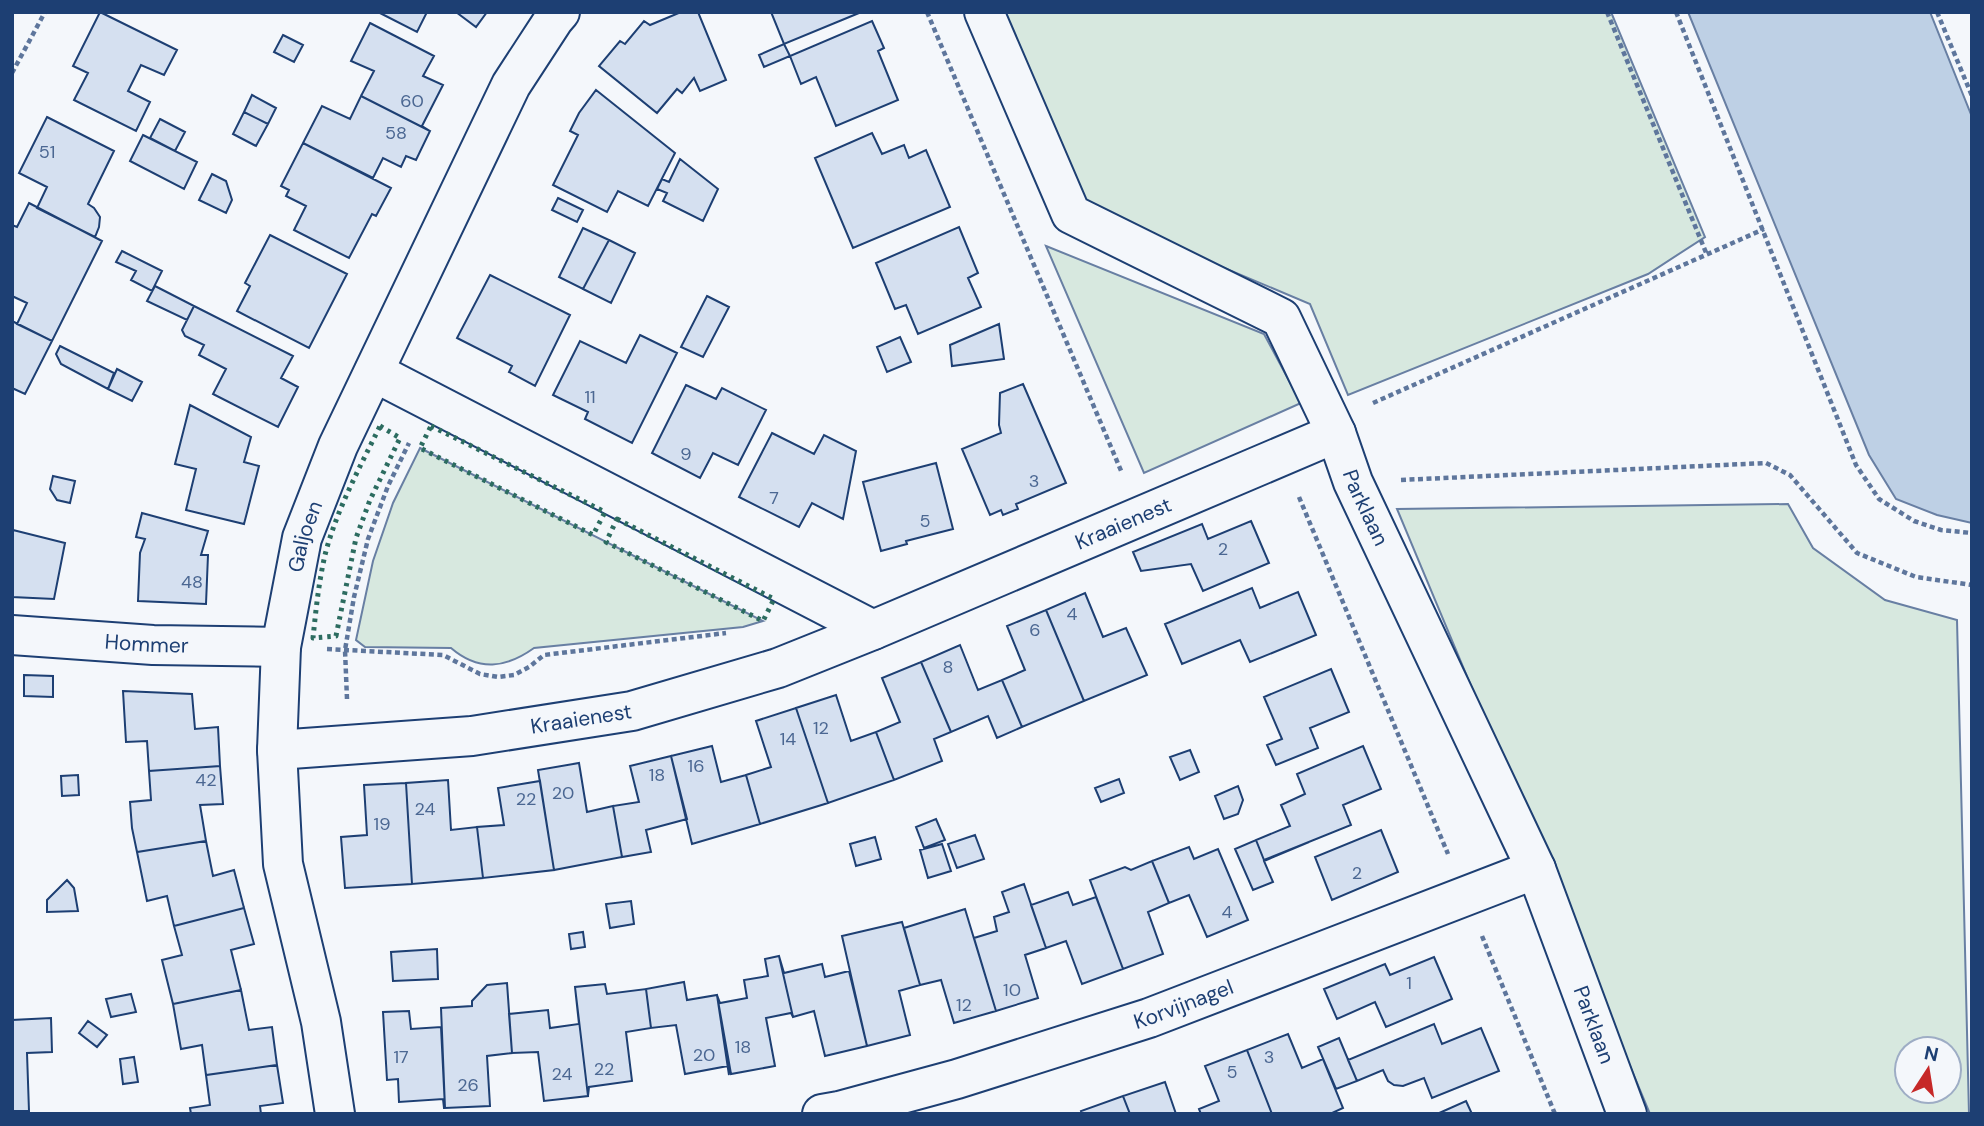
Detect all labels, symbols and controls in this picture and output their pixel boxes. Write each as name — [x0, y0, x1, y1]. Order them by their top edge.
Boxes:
house number: 60 — [400, 89, 424, 113]
house number: 58 — [385, 121, 407, 145]
house number: 51 — [39, 140, 55, 164]
house number: 11 — [584, 385, 596, 409]
house number: 9 — [680, 442, 692, 466]
street label: Parklaan — [1336, 466, 1395, 550]
house number: 3 — [1029, 469, 1039, 493]
house number: 7 — [769, 486, 779, 510]
street label: Kraaienest — [1071, 491, 1176, 556]
street label: Galjoen — [282, 497, 329, 575]
house number: 5 — [920, 509, 930, 533]
house number: 2 — [1218, 537, 1228, 561]
house number: 48 — [181, 570, 203, 594]
house number: 4 — [1067, 602, 1078, 626]
house number: 6 — [1029, 618, 1041, 642]
street label: Hommer — [104, 628, 189, 660]
house number: 8 — [943, 655, 953, 679]
street label: Kraaienest — [529, 697, 634, 741]
house number: 12 — [813, 716, 829, 740]
house number: 14 — [780, 727, 796, 751]
house number: 16 — [688, 754, 704, 778]
house number: 18 — [649, 763, 665, 787]
house number: 42 — [195, 768, 217, 792]
house number: 20 — [552, 781, 574, 805]
house number: 22 — [516, 787, 536, 811]
house number: 24 — [415, 797, 436, 821]
house number: 19 — [374, 812, 390, 836]
house number: 2 — [1352, 861, 1362, 885]
house number: 4 — [1222, 900, 1233, 924]
house number: 1 — [1406, 971, 1412, 995]
street label: Korvijnagel — [1130, 973, 1237, 1036]
house number: 10 — [1003, 978, 1021, 1002]
street label: Parklaan — [1567, 982, 1621, 1068]
house number: 12 — [956, 993, 972, 1017]
house number: 18 — [735, 1035, 751, 1059]
north arrow — [1893, 1035, 1963, 1105]
text: N — [1922, 1040, 1941, 1068]
house number: 20 — [693, 1043, 715, 1067]
house number: 17 — [393, 1045, 409, 1069]
house number: 3 — [1264, 1045, 1274, 1069]
house number: 22 — [594, 1057, 614, 1081]
house number: 5 — [1227, 1060, 1237, 1084]
house number: 24 — [552, 1062, 573, 1086]
house number: 26 — [457, 1073, 479, 1097]

